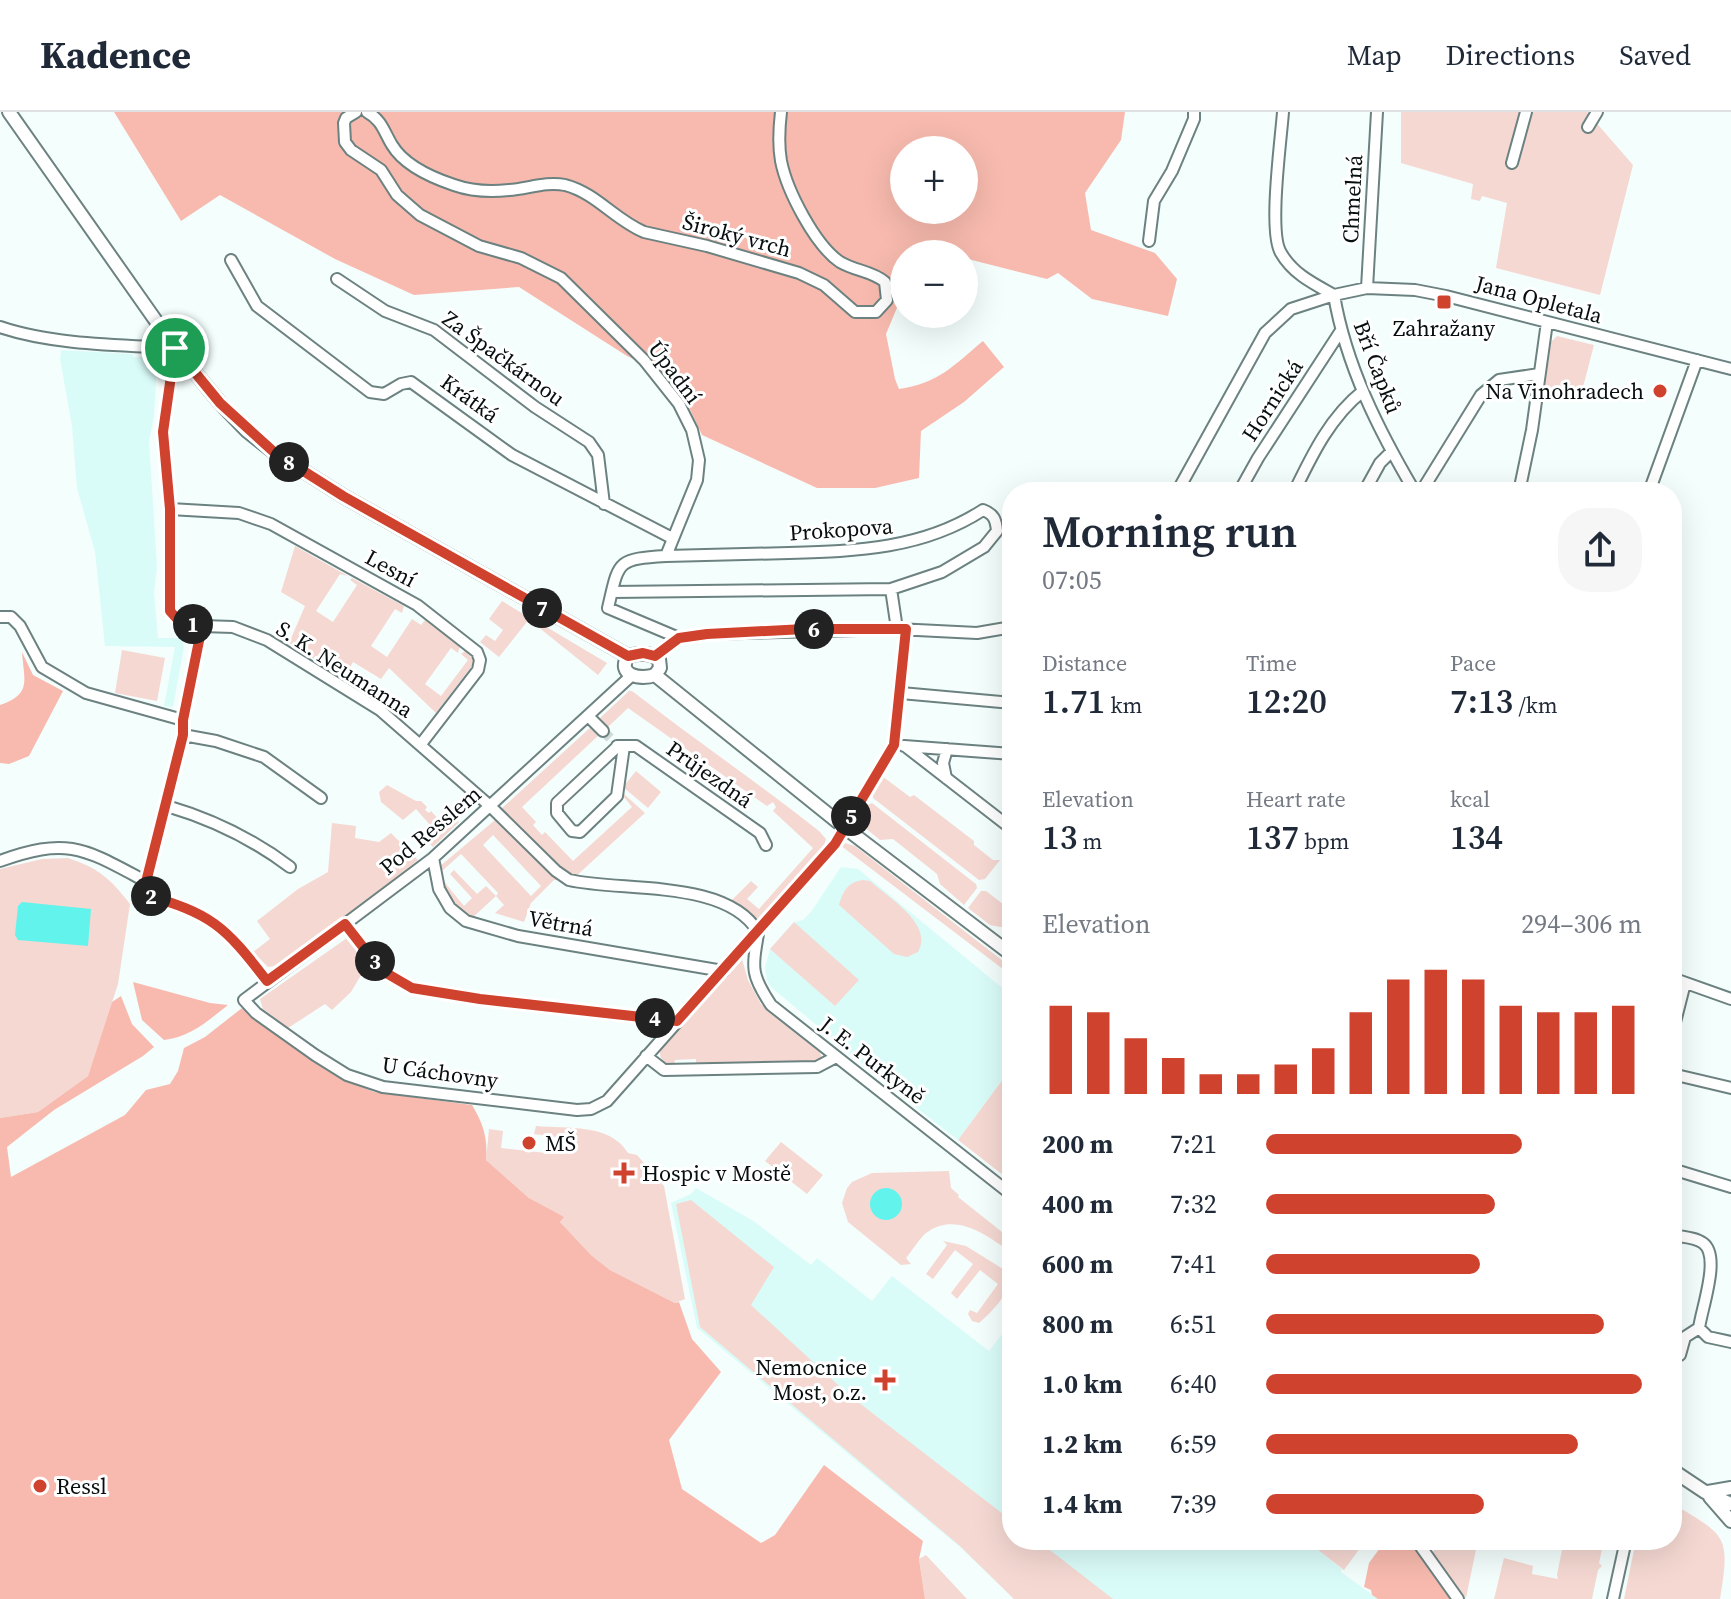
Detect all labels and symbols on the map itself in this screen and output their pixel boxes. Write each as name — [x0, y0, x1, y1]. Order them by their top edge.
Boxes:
street label: Chmelná — [1335, 153, 1369, 244]
street label: Široký vrch — [679, 206, 795, 264]
street label: Jana Opletala — [1471, 267, 1607, 331]
marker: Zahražany — [1435, 293, 1453, 311]
street label: Za Špačkárnou — [437, 303, 571, 413]
place label: Zahražany — [1393, 313, 1496, 343]
pin — [141, 314, 209, 382]
street label: Bří Čapků — [1347, 316, 1409, 418]
street label: Úpadní — [642, 334, 708, 410]
street label: Hornická — [1234, 353, 1310, 447]
street label: Krátká — [435, 367, 506, 430]
place label: Na Vinohradech — [1486, 376, 1644, 406]
marker: Na Vinohradech — [1651, 382, 1669, 400]
pin: 8 — [269, 442, 309, 482]
street label: Prokopova — [788, 510, 895, 548]
street label: Lesní — [360, 542, 422, 594]
pin: 7 — [522, 588, 562, 628]
pin: 1 — [173, 604, 213, 644]
pin: 6 — [794, 609, 834, 649]
street label: S. K. Neumanna — [271, 613, 420, 725]
street label: Průjezdná — [661, 733, 760, 815]
street label: Pod Resslem — [373, 779, 487, 881]
pin: 5 — [831, 796, 871, 836]
pin: 2 — [131, 876, 171, 916]
street label: Větrná — [526, 903, 597, 944]
pin: 3 — [355, 941, 395, 981]
pin: 4 — [635, 998, 675, 1038]
street label: J. E. Purkyně — [813, 1009, 932, 1111]
street label: U Cáchovny — [380, 1049, 501, 1095]
place label: MŠ — [545, 1128, 576, 1158]
marker: MŠ — [520, 1134, 538, 1152]
place label: Hospic v Mostě — [642, 1158, 791, 1188]
marker: Hospic v Mostě — [613, 1162, 635, 1184]
place label: Nemocnice Most, o.z. — [755, 1352, 867, 1407]
marker: Nemocnice Most, o.z. — [874, 1369, 896, 1391]
place label: Ressl — [56, 1471, 107, 1501]
marker: Ressl — [31, 1477, 49, 1495]

